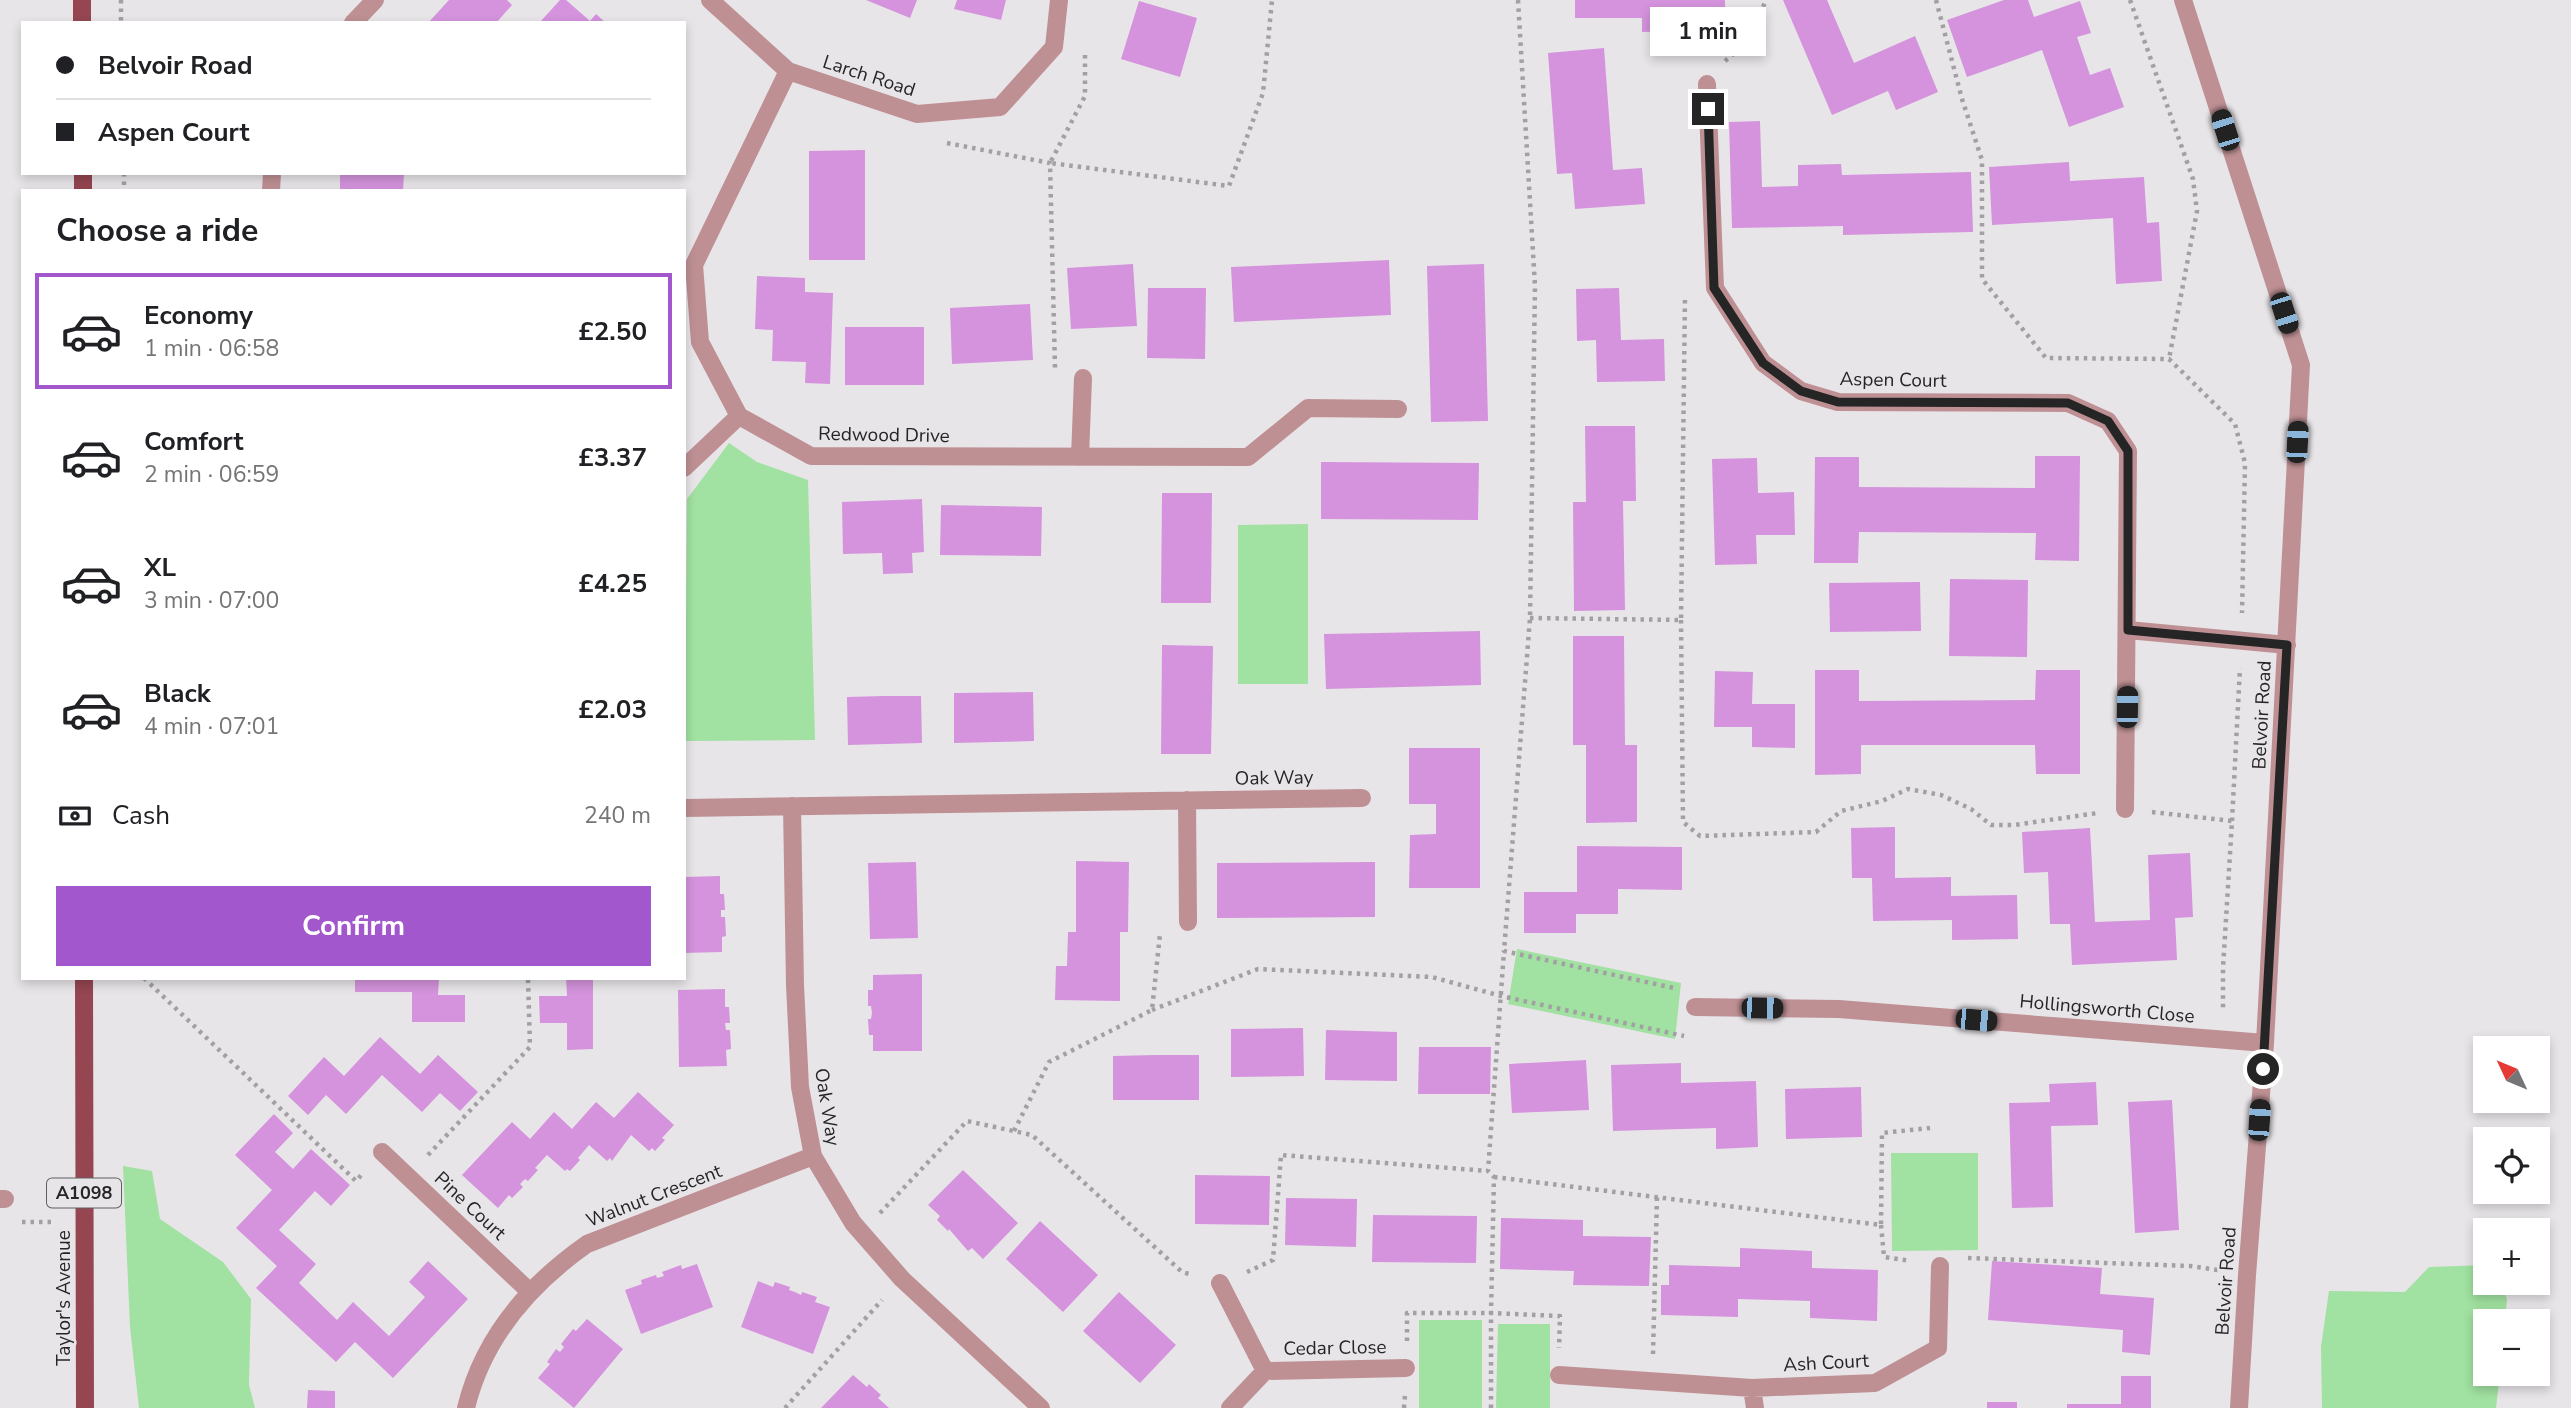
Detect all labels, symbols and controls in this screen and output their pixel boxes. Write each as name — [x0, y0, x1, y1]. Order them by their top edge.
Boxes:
callout: 1 min — [1650, 7, 1766, 56]
text: 1 min — [1678, 16, 1738, 47]
text: Belvoir Road — [98, 48, 253, 83]
street label: Larch Road — [819, 49, 919, 103]
route end — [1692, 93, 1724, 125]
car — [2209, 107, 2242, 153]
text: Aspen Court — [98, 115, 249, 150]
text: Choose a ride — [56, 209, 258, 252]
car — [2268, 290, 2301, 336]
text: Economy — [144, 298, 253, 333]
icon: car — [60, 300, 123, 363]
text: £2.50 — [578, 314, 647, 349]
text: 1 min · 06:58 — [144, 333, 279, 364]
street label: Aspen Court — [1839, 366, 1947, 394]
car — [2286, 420, 2309, 464]
street label: Redwood Drive — [818, 421, 950, 449]
text: Comfort — [144, 424, 244, 459]
icon: car — [60, 426, 123, 489]
text: £3.37 — [578, 440, 647, 475]
text: 2 min · 06:59 — [144, 459, 279, 490]
text: XL — [144, 550, 176, 585]
icon: car — [60, 552, 123, 615]
text: £4.25 — [578, 566, 647, 601]
text: 3 min · 07:00 — [144, 585, 279, 616]
street label: Belvoir Road — [2246, 660, 2278, 770]
text: Black — [144, 676, 211, 711]
icon: car — [60, 678, 123, 741]
car — [2117, 686, 2138, 728]
text: £2.03 — [578, 692, 647, 727]
text: 4 min · 07:01 — [144, 711, 279, 742]
street label: Oak Way — [1234, 764, 1314, 792]
icon: cash — [56, 797, 94, 835]
text: Cash — [112, 798, 170, 833]
text: 240 m — [584, 800, 651, 831]
button: Confirm — [56, 886, 651, 966]
street label: Hollingsworth Close — [2018, 988, 2196, 1030]
car — [1741, 997, 1784, 1019]
car — [1955, 1008, 1998, 1032]
north arrow — [2473, 1036, 2550, 1113]
map controls — [2473, 1036, 2550, 1386]
route start — [2247, 1053, 2279, 1085]
street label: Oak Way — [808, 1066, 846, 1148]
car — [2248, 1098, 2271, 1142]
button: locate — [2473, 1127, 2550, 1204]
street label: Walnut Crescent — [582, 1158, 726, 1234]
street label: Pine Court — [428, 1166, 512, 1246]
road number: A1098 — [47, 1178, 121, 1208]
button: + — [2473, 1218, 2550, 1295]
street label: Belvoir Road — [2209, 1226, 2243, 1336]
street label: Taylor's Avenue — [51, 1230, 77, 1366]
button: − — [2473, 1309, 2550, 1386]
street label: Cedar Close — [1283, 1334, 1387, 1362]
street label: Ash Court — [1782, 1348, 1870, 1378]

